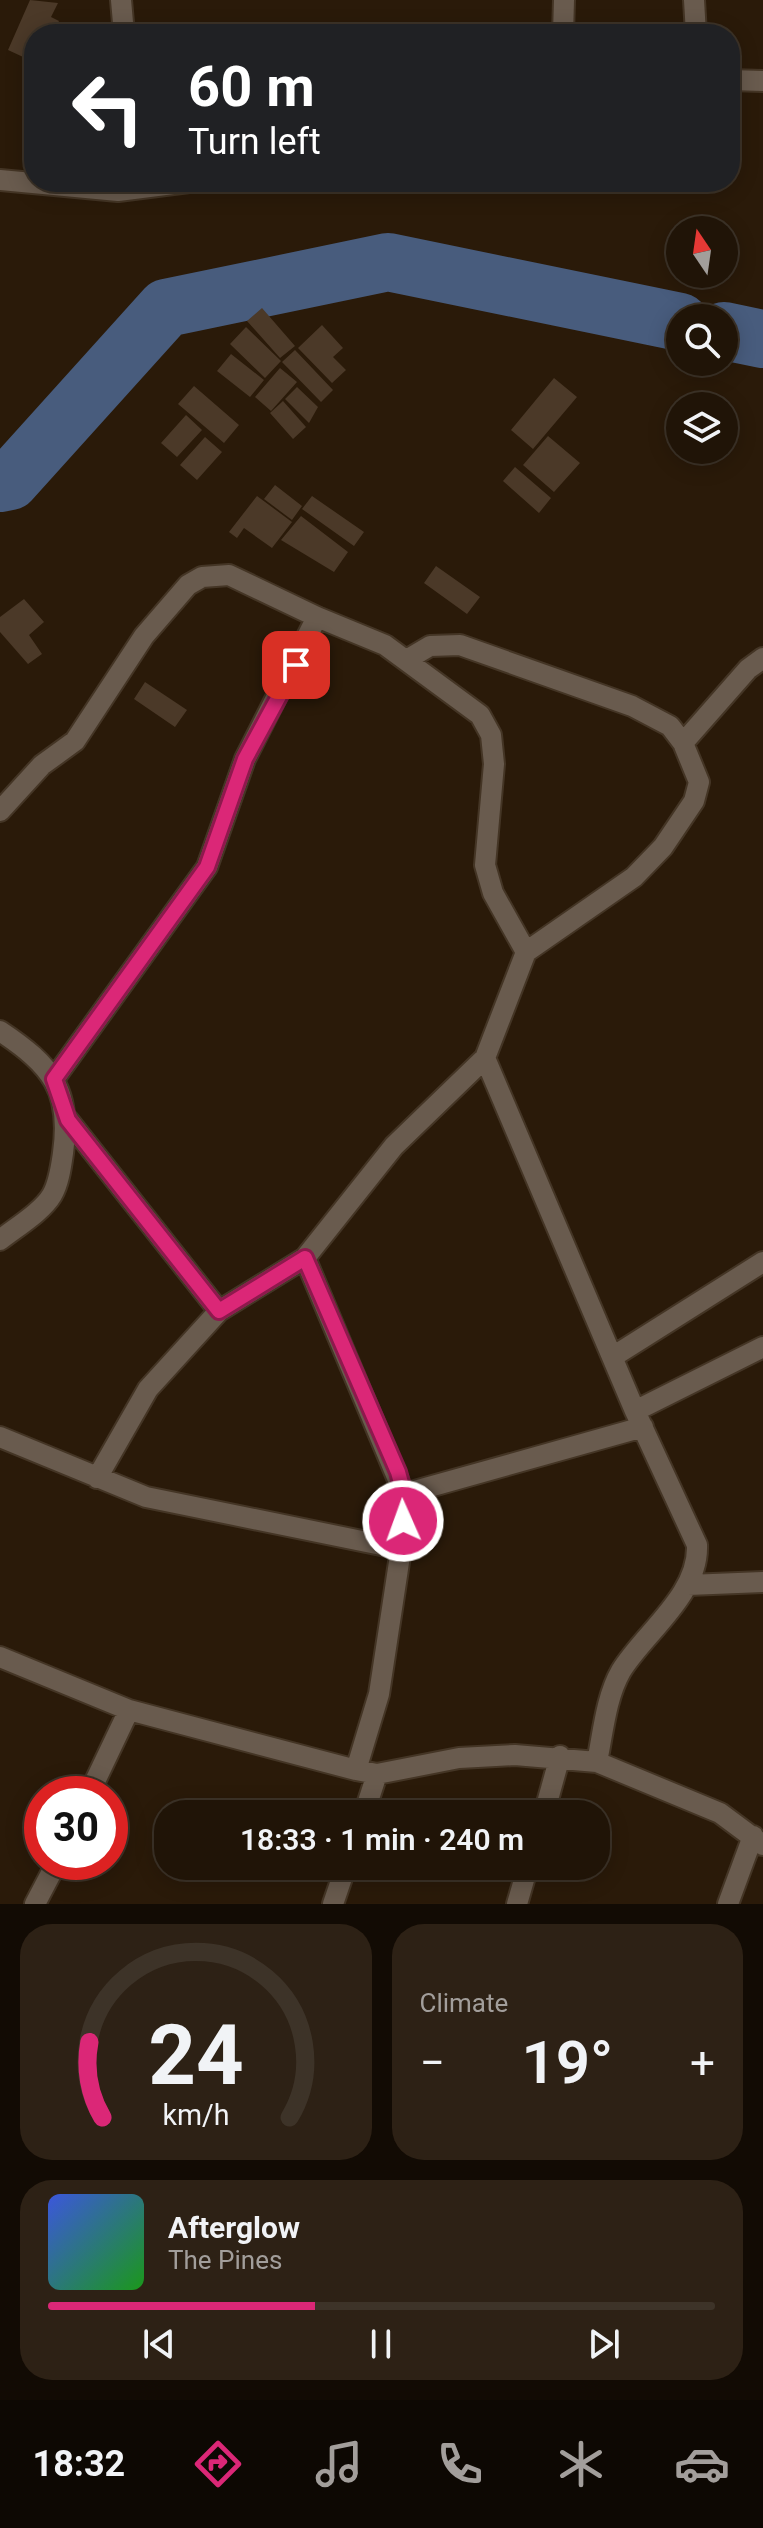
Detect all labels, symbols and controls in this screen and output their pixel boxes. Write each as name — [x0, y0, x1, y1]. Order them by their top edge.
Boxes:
text: 60 m — [188, 54, 315, 120]
icon: left — [56, 56, 160, 160]
text: Turn left — [188, 121, 321, 163]
north arrow — [666, 216, 738, 288]
map controls — [666, 216, 738, 464]
button: search — [666, 304, 738, 376]
button: layers — [666, 392, 738, 464]
pin — [262, 631, 330, 699]
icon: arrive — [274, 643, 318, 687]
position arrow — [361, 1479, 445, 1563]
speed limit sign: 30 — [24, 1776, 128, 1880]
text: 18:33 · 1 min · 240 m — [240, 1822, 524, 1857]
text: Climate — [420, 1988, 508, 2018]
text: 24 — [148, 2007, 243, 2104]
text: 19° — [521, 2027, 613, 2098]
text: − — [420, 2037, 445, 2089]
text: + — [690, 2037, 715, 2089]
text: km/h — [162, 2098, 229, 2132]
text: Afterglow — [168, 2210, 300, 2245]
text: The Pines — [168, 2245, 282, 2275]
icon: previous — [137, 2322, 181, 2366]
icon: pause — [359, 2322, 403, 2366]
icon: next — [582, 2322, 626, 2366]
icon: directions — [190, 2436, 246, 2492]
icon: music — [311, 2436, 367, 2492]
icon: phone — [432, 2436, 488, 2492]
icon: climate — [553, 2436, 609, 2492]
icon: car — [674, 2436, 730, 2492]
text: 18:32 — [33, 2443, 125, 2485]

